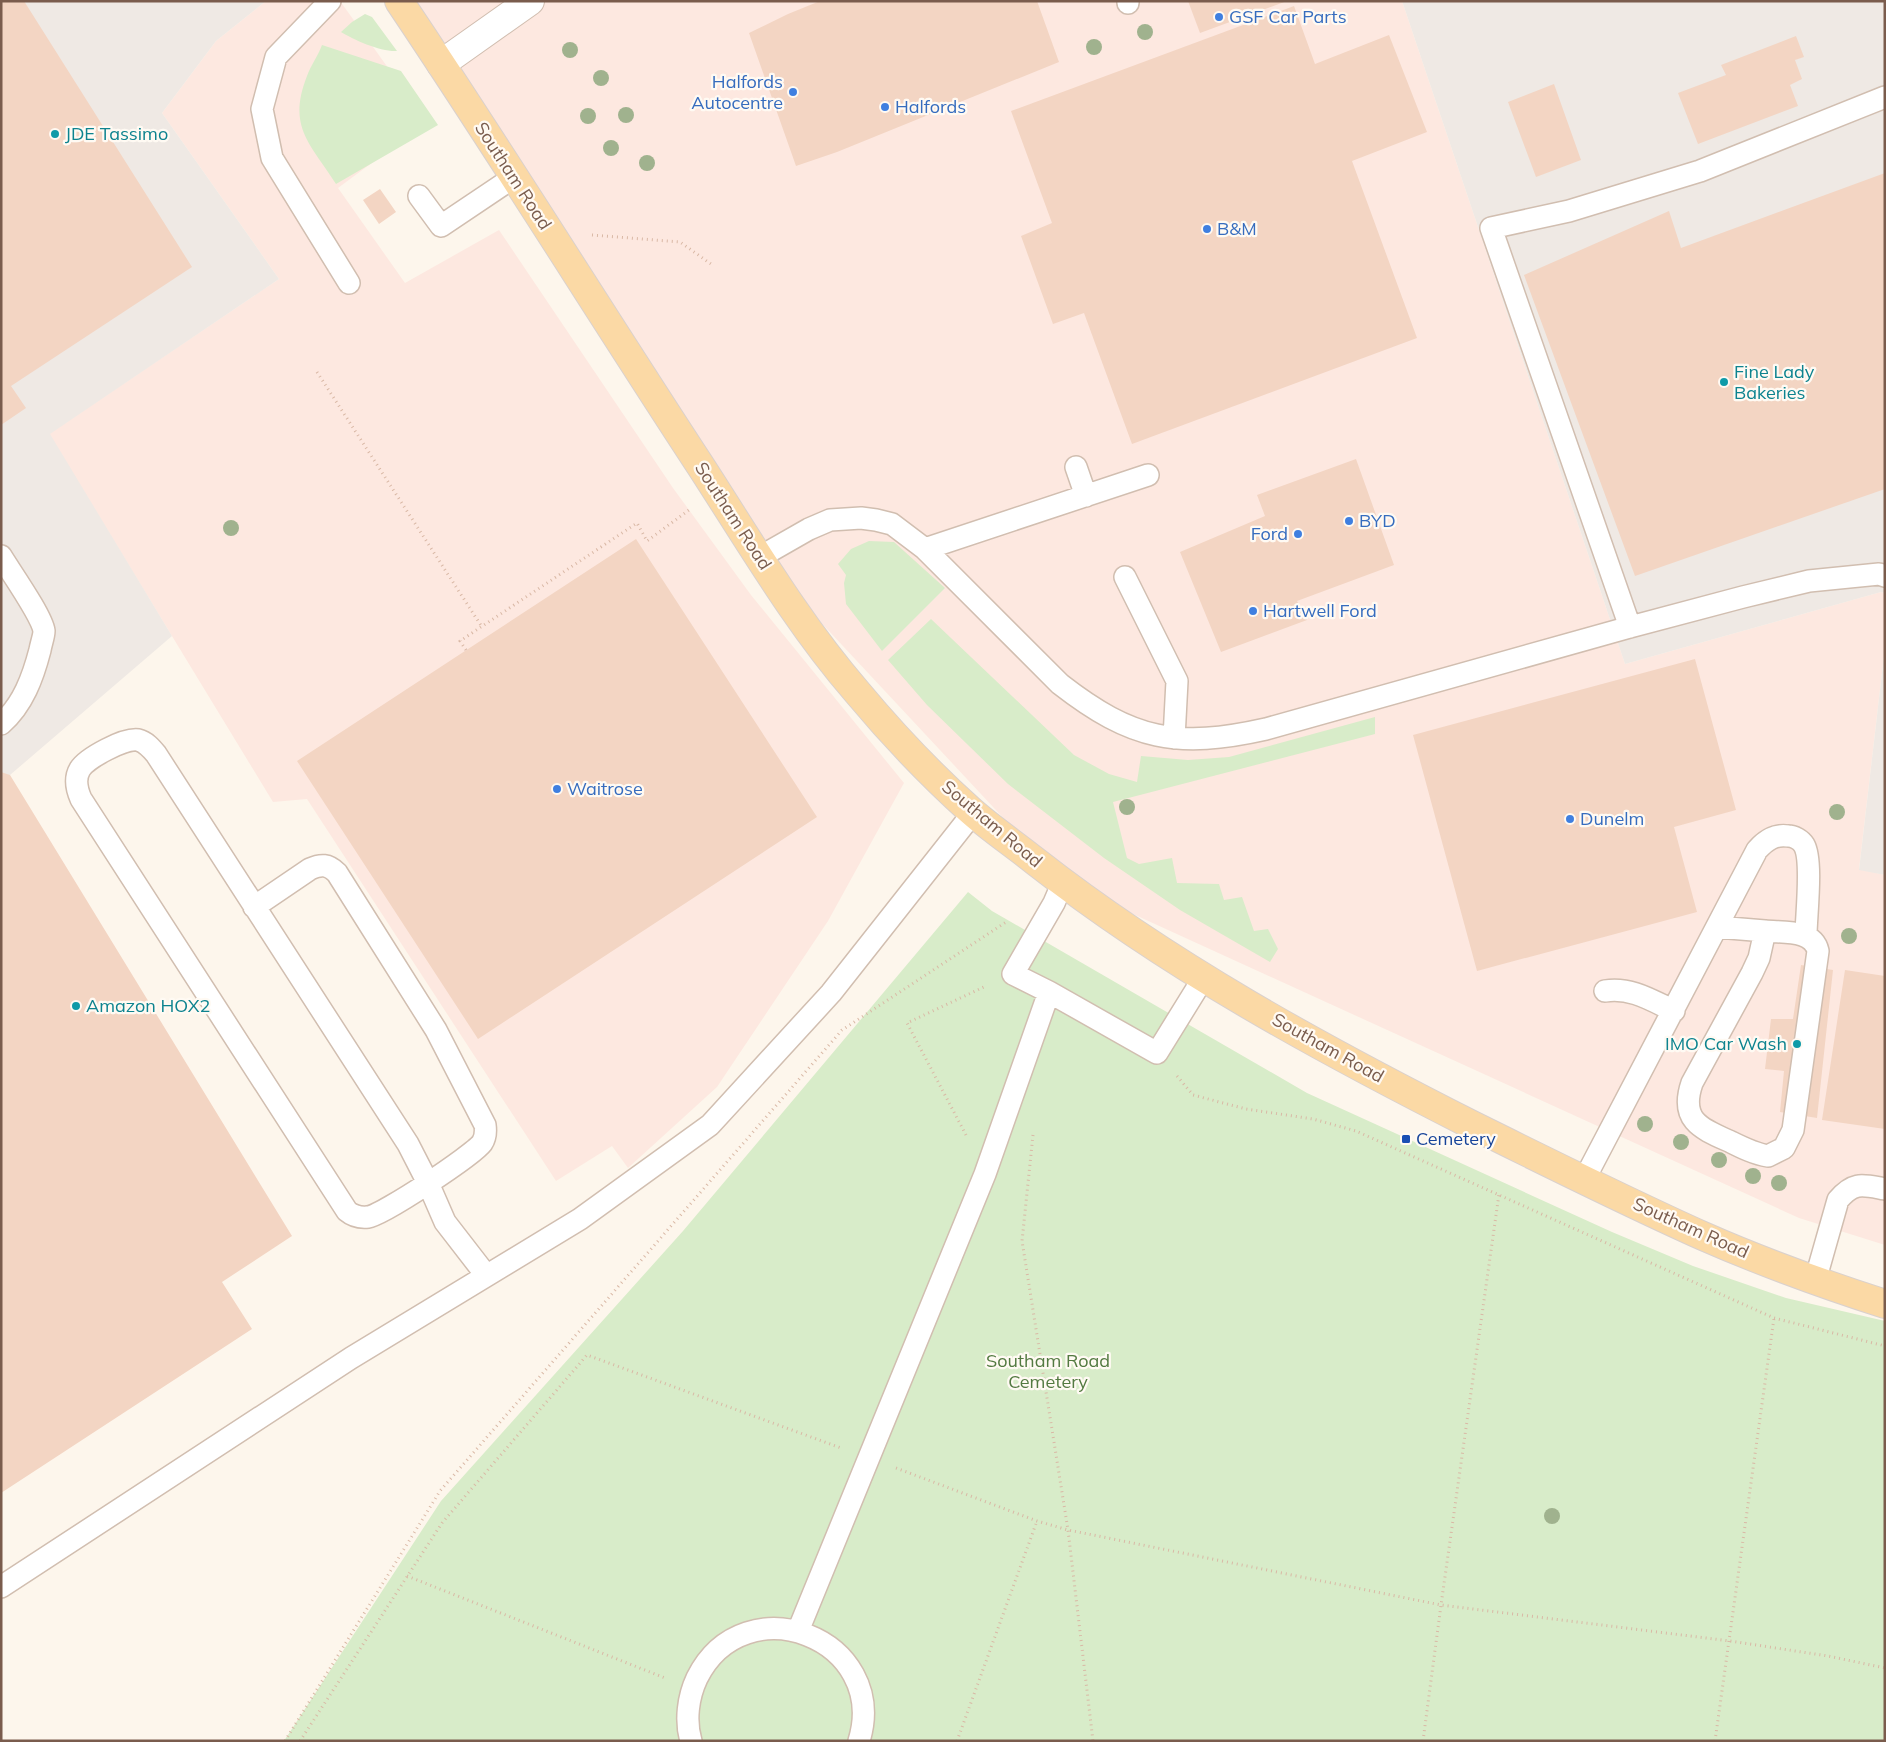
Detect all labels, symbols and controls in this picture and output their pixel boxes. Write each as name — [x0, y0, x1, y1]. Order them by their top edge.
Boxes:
place label: GSF Car Parts — [1229, 5, 1347, 28]
marker: GSF Car Parts — [1213, 11, 1225, 23]
place label: Halfords Autocentre — [691, 70, 783, 114]
marker: Halfords Autocentre — [787, 86, 799, 98]
place label: Halfords — [895, 95, 966, 118]
marker: Halfords — [879, 101, 891, 113]
street label: Southam Road — [470, 117, 557, 234]
place label: JDE Tassimo — [65, 122, 168, 145]
marker: JDE Tassimo — [49, 128, 61, 140]
place label: B&M — [1217, 217, 1257, 240]
marker: B&M — [1201, 223, 1213, 235]
place label: Fine Lady Bakeries — [1734, 360, 1815, 404]
marker: Fine Lady Bakeries — [1718, 376, 1730, 388]
street label: Southam Road — [690, 457, 777, 574]
place label: BYD — [1359, 509, 1396, 532]
marker: BYD — [1343, 515, 1355, 527]
place label: Ford — [1251, 522, 1288, 545]
marker: Ford — [1292, 528, 1304, 540]
place label: Hartwell Ford — [1263, 599, 1377, 622]
marker: Hartwell Ford — [1247, 605, 1259, 617]
street label: Southam Road — [937, 775, 1047, 872]
place label: Waitrose — [567, 777, 643, 800]
marker: Waitrose — [551, 783, 563, 795]
place label: Dunelm — [1580, 807, 1644, 830]
marker: Dunelm — [1564, 813, 1576, 825]
place label: Amazon HOX2 — [86, 994, 210, 1017]
marker: Amazon HOX2 — [70, 1000, 82, 1012]
street label: Southam Road — [1268, 1007, 1388, 1088]
place label: IMO Car Wash — [1665, 1032, 1787, 1055]
marker: IMO Car Wash — [1791, 1038, 1803, 1050]
place label: Cemetery — [1416, 1127, 1496, 1150]
marker: Cemetery — [1400, 1133, 1412, 1145]
street label: Southam Road — [1630, 1192, 1753, 1263]
park label: Southam Road Cemetery — [986, 1349, 1110, 1393]

